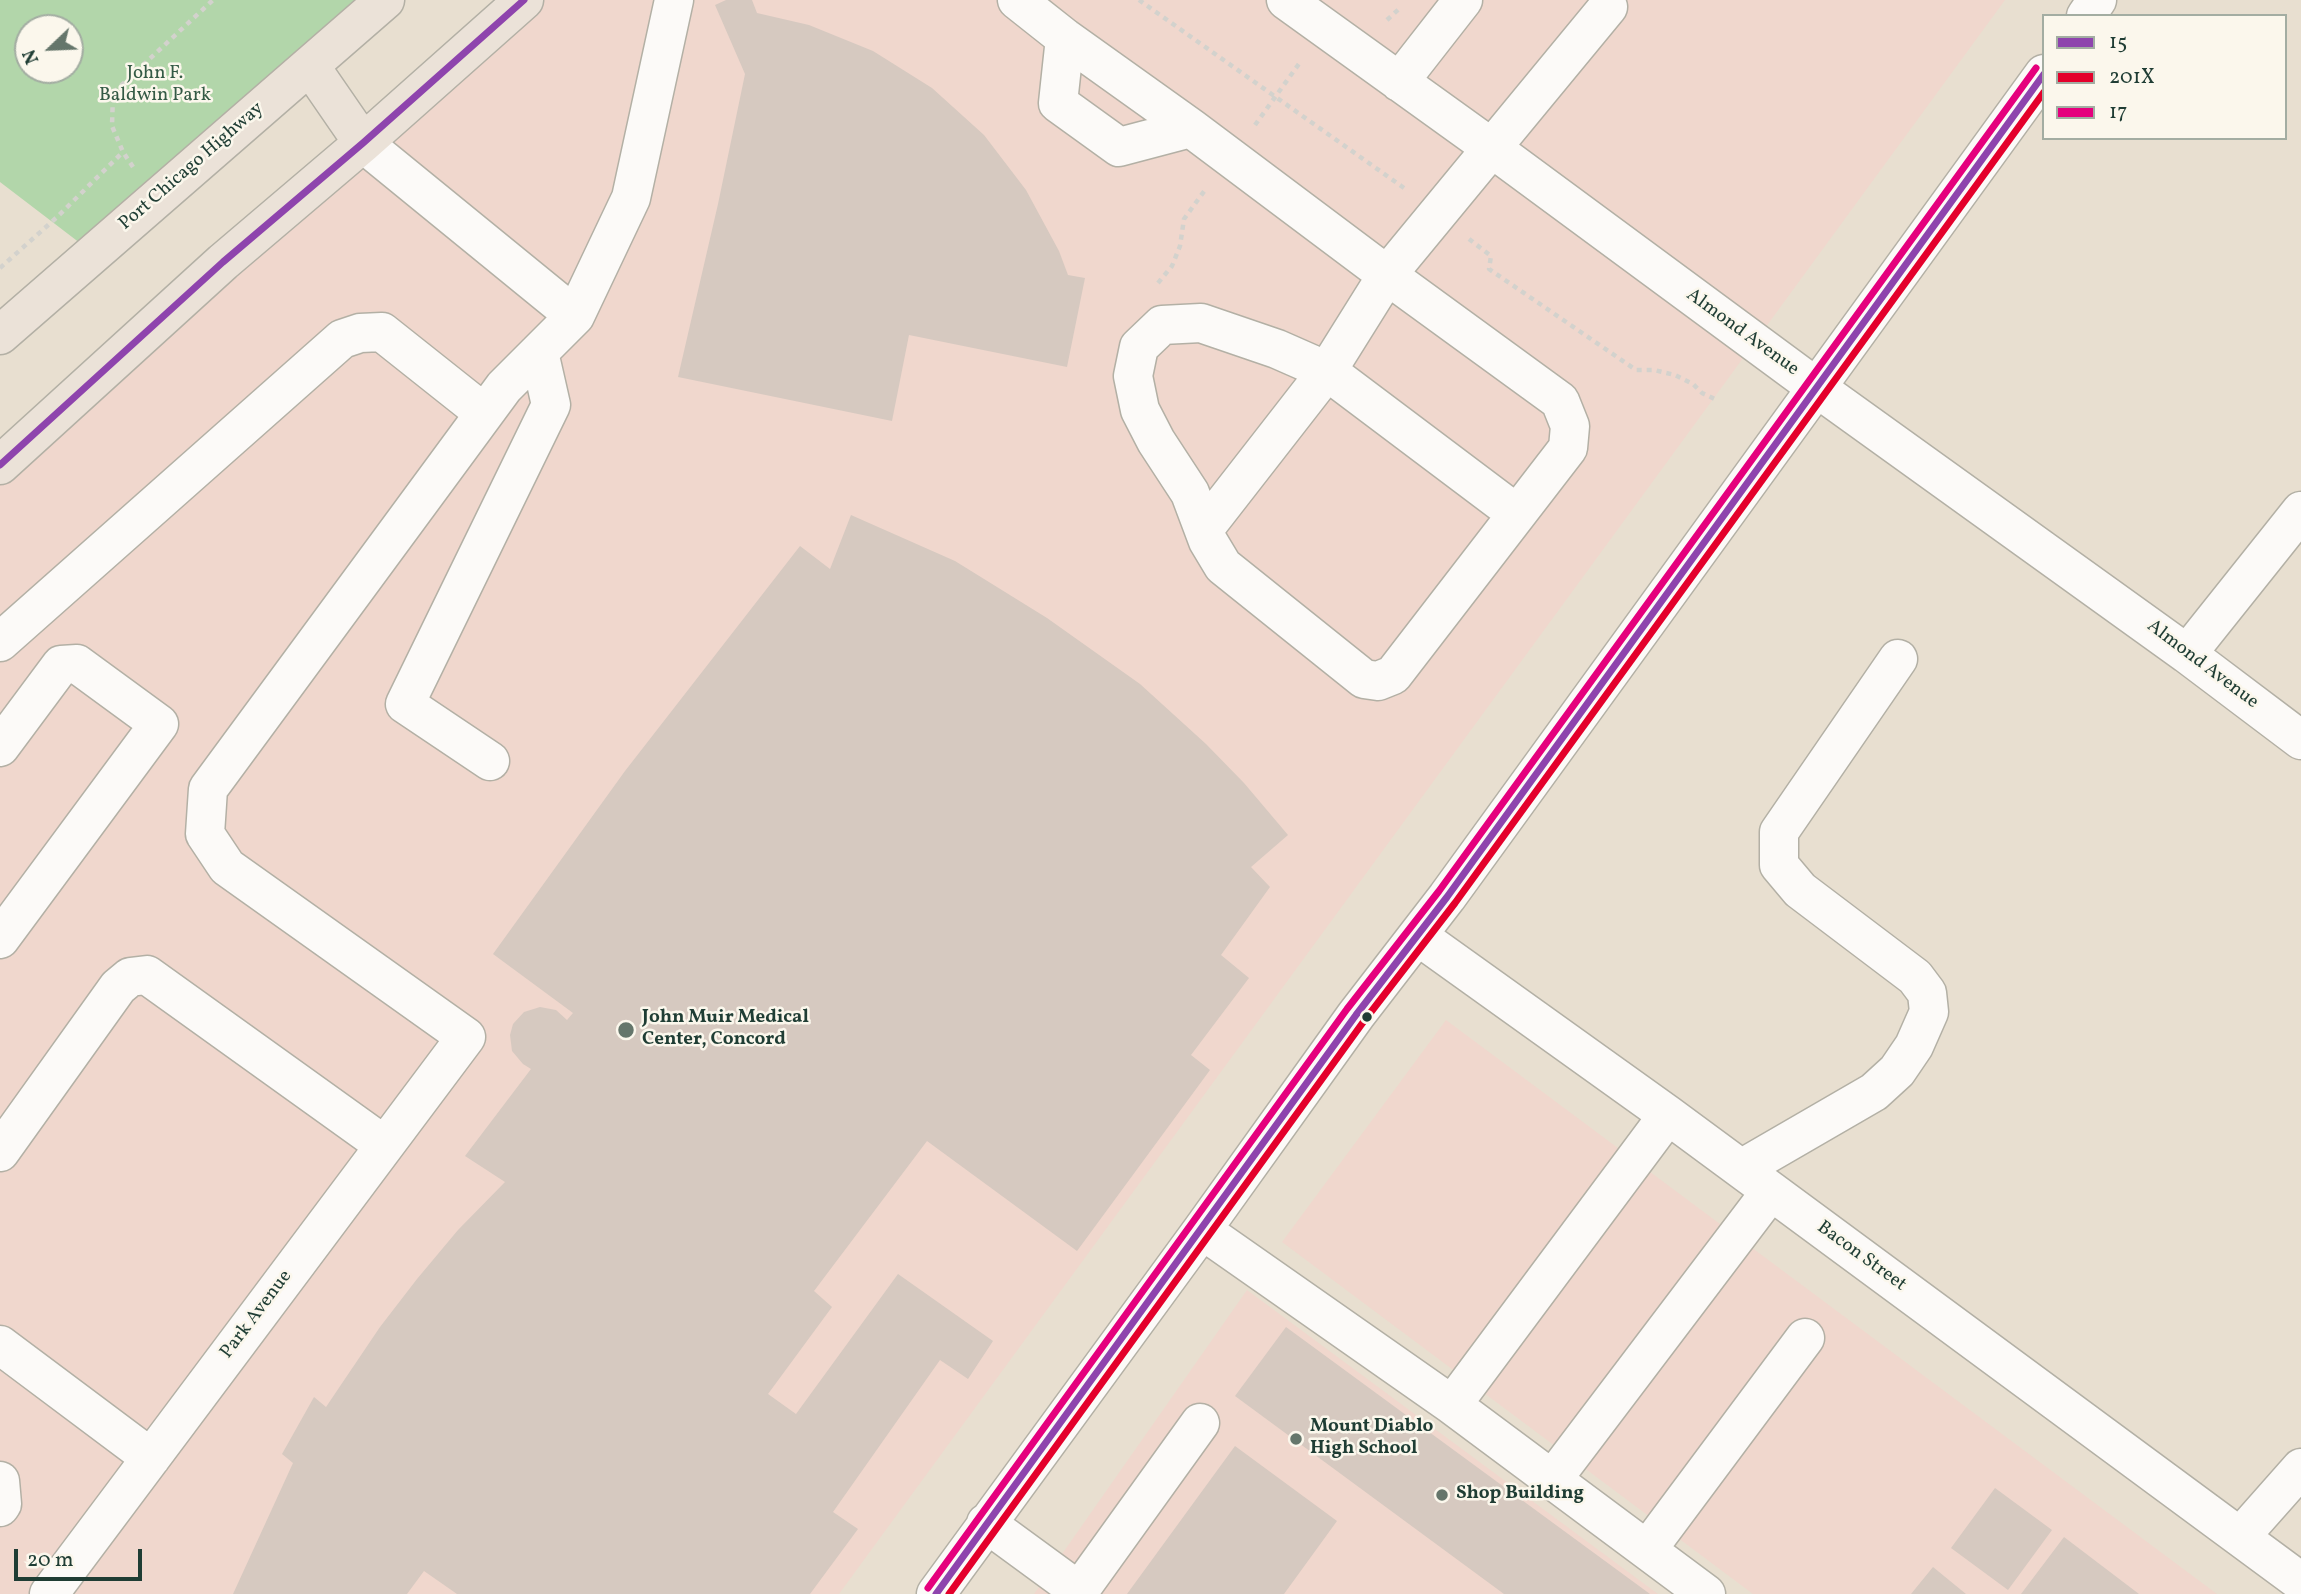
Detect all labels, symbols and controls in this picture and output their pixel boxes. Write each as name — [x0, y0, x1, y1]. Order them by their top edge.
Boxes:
north arrow — [14, 14, 84, 84]
legend — [2042, 14, 2287, 140]
text: 15 — [2109, 28, 2127, 57]
text: N — [17, 45, 46, 68]
text: 201X — [2109, 63, 2155, 92]
park label: John F. Baldwin Park — [99, 64, 211, 108]
street label: Port Chicago Highway — [115, 98, 269, 236]
text: 17 — [2109, 98, 2127, 127]
street label: Almond Avenue — [1681, 284, 1803, 382]
street label: Almond Avenue — [2142, 616, 2262, 714]
place label: John Muir Medical Center, Concord — [642, 1008, 809, 1052]
unlabelled marker — [1360, 1010, 1374, 1024]
marker: John Muir Medical Center, Concord — [616, 1020, 636, 1040]
street label: Bacon Street — [1812, 1217, 1910, 1297]
street label: Park Avenue — [216, 1266, 298, 1364]
place label: Mount Diablo High School — [1310, 1417, 1433, 1461]
marker: Mount Diablo High School — [1288, 1431, 1304, 1447]
place label: Shop Building — [1456, 1484, 1584, 1506]
marker: Shop Building — [1434, 1487, 1450, 1503]
scale bar — [18, 1534, 145, 1578]
text: 20 m — [27, 1546, 73, 1575]

